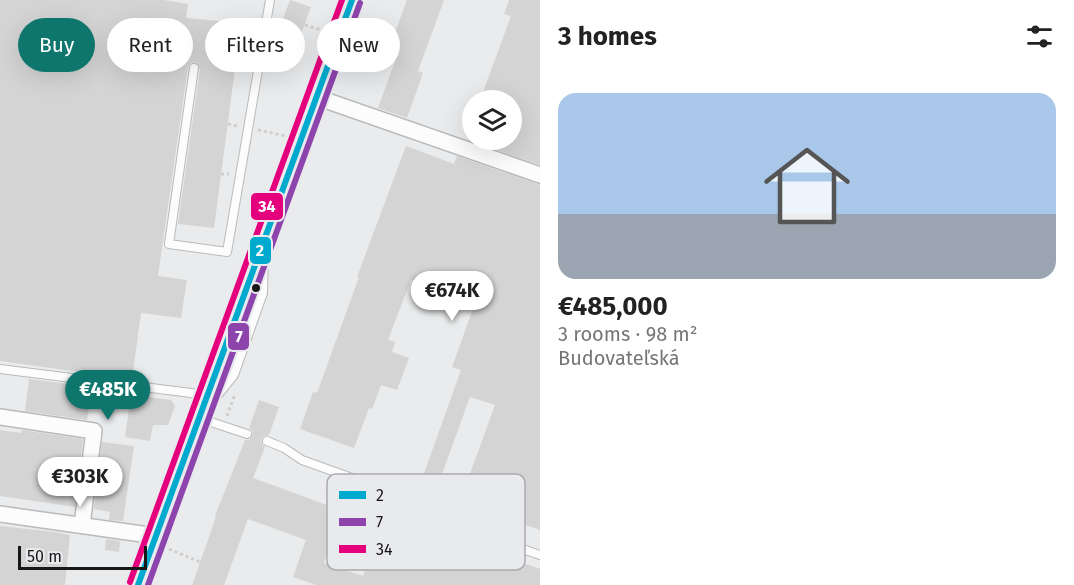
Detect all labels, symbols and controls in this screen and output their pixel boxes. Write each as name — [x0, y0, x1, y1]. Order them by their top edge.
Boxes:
chip: Buy — [18, 18, 95, 72]
chip: Rent — [107, 18, 193, 72]
chip: Filters — [205, 18, 305, 72]
chip: New — [317, 18, 400, 72]
icon: filters — [1023, 20, 1056, 53]
text: 3 homes — [558, 21, 657, 52]
map controls — [462, 90, 522, 150]
button: layers — [462, 90, 522, 150]
icon: home — [753, 132, 861, 240]
line badge: 34 — [250, 192, 284, 221]
text: 34 — [257, 197, 276, 216]
line badge: 2 — [249, 236, 272, 265]
text: 2 — [256, 241, 264, 260]
pin: €674K — [410, 271, 494, 322]
text: €674K — [425, 278, 479, 302]
unlabelled marker — [250, 282, 262, 294]
text: €485,000 — [558, 291, 668, 322]
line badge: 7 — [227, 322, 250, 351]
text: 3 rooms · 98 m² — [558, 322, 698, 346]
text: 7 — [235, 327, 243, 346]
text: Budovateľská — [558, 346, 680, 370]
pin: €485K — [66, 370, 150, 421]
text: €485K — [79, 377, 137, 401]
pin: €303K — [38, 457, 122, 508]
text: €303K — [52, 464, 108, 488]
legend — [327, 474, 525, 570]
text: 2 — [376, 486, 384, 505]
text: 7 — [376, 513, 383, 532]
text: 34 — [376, 540, 393, 559]
scale bar — [18, 543, 147, 570]
text: 50 m — [27, 547, 62, 566]

